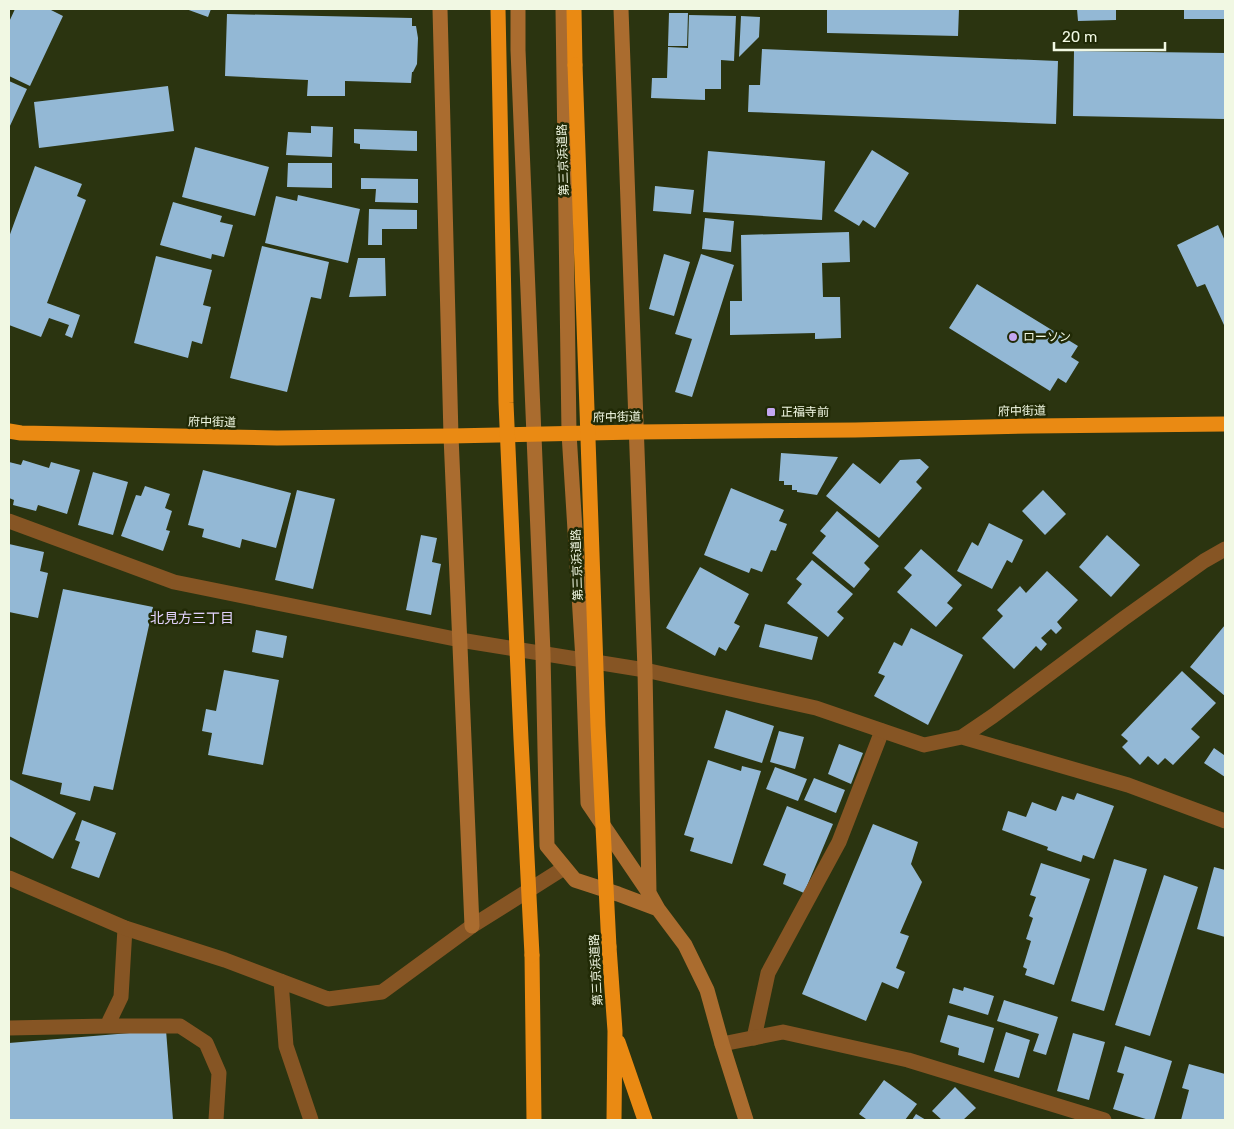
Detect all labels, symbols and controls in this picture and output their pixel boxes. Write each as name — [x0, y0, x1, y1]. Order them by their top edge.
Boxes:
scale bar — [1054, 20, 1165, 52]
text: 20 m — [1062, 28, 1097, 46]
street label: 第三京浜道路 — [555, 124, 571, 196]
place label: ローソン — [1023, 330, 1071, 344]
marker: ローソン — [1007, 331, 1019, 343]
street label: 府中街道 — [998, 404, 1046, 418]
place label: 正福寺前 — [781, 405, 829, 419]
marker: 正福寺前 — [765, 406, 777, 418]
street label: 府中街道 — [593, 410, 641, 424]
street label: 府中街道 — [188, 415, 236, 429]
street label: 第三京浜道路 — [569, 529, 585, 601]
district label: 北見方三丁目 — [150, 610, 234, 627]
street label: 第三京浜道路 — [587, 934, 605, 1006]

